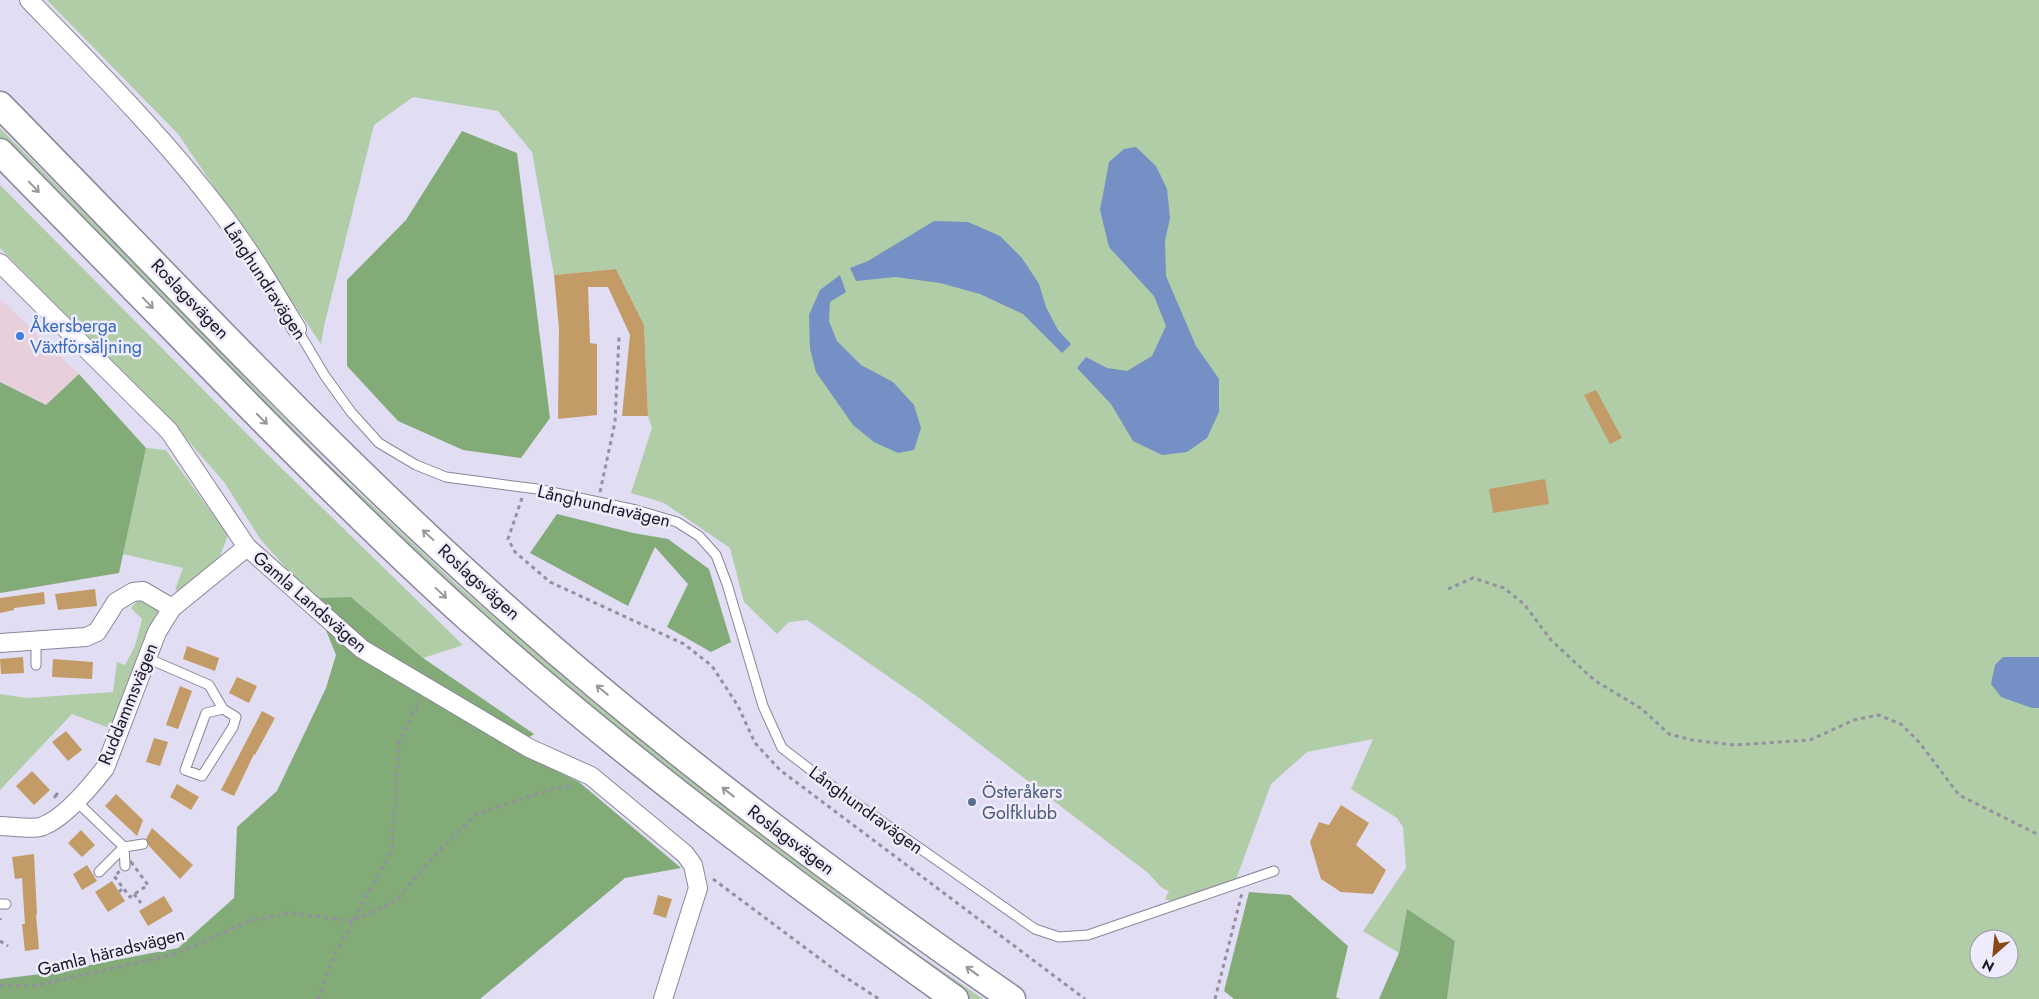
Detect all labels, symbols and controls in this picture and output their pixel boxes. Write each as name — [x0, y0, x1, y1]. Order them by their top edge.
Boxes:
one-way arrow — [28, 181, 40, 194]
street label: Långhundravägen — [217, 217, 313, 345]
street label: Roslagsvägen — [145, 253, 235, 345]
one-way arrow — [142, 297, 154, 310]
place label: Åkersberga Växtförsäljning — [30, 313, 142, 360]
marker: Åkersberga Växtförsäljning — [14, 330, 26, 342]
one-way arrow — [256, 413, 268, 425]
street label: Långhundravägen — [535, 478, 673, 534]
one-way arrow — [421, 529, 434, 541]
street label: Roslagsvägen — [432, 538, 526, 626]
street label: Gamla Landsvägen — [247, 545, 373, 659]
one-way arrow — [434, 587, 447, 599]
street label: Ruddammsvägen — [92, 639, 164, 769]
one-way arrow — [595, 684, 608, 695]
street label: Långhundravägen — [804, 760, 928, 860]
place label: Österåkers Golfklubb — [982, 779, 1062, 826]
one-way arrow — [721, 787, 735, 797]
marker: Österåkers Golfklubb — [966, 796, 978, 808]
street label: Roslagsvägen — [742, 799, 840, 881]
street label: Gamla häradsvägen — [35, 921, 187, 983]
north arrow — [1969, 929, 2019, 979]
text: N — [1979, 954, 1998, 977]
one-way arrow — [965, 966, 979, 976]

